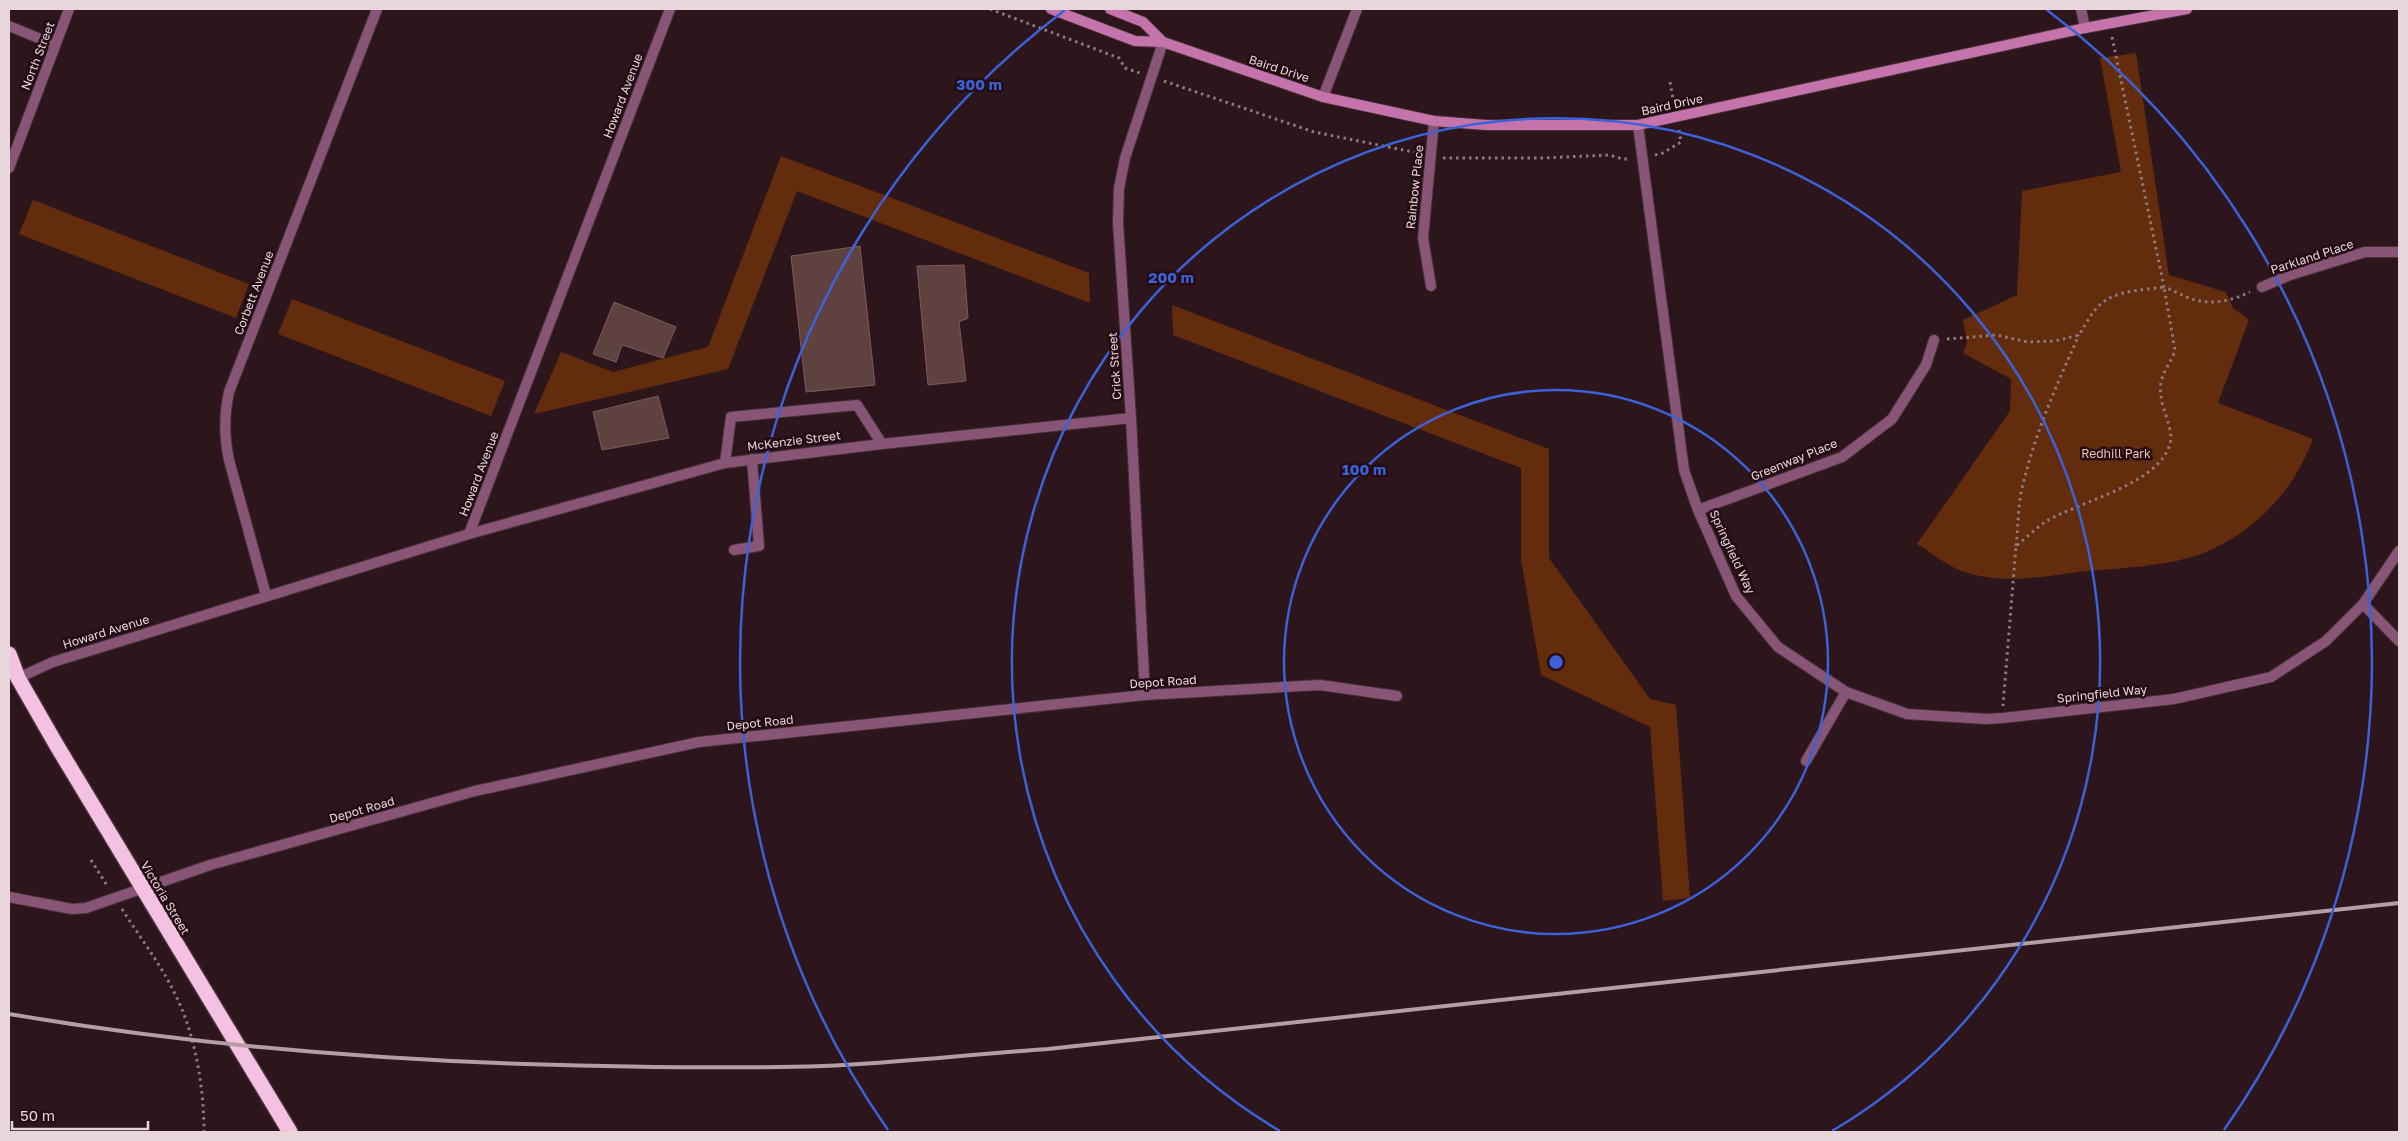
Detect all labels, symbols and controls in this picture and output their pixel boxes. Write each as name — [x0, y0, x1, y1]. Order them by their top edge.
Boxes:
street label: North Street — [18, 19, 57, 92]
street label: Howard Avenue — [599, 51, 646, 140]
street label: Baird Drive — [1247, 52, 1311, 85]
text: 300 m — [956, 75, 1002, 93]
street label: Baird Drive — [1640, 91, 1704, 118]
street label: Rainbow Place — [1403, 144, 1426, 230]
street label: Parkland Place — [2268, 236, 2355, 277]
street label: Corbett Avenue — [231, 248, 277, 337]
text: 200 m — [1148, 268, 1194, 286]
street label: Crick Street — [1105, 331, 1124, 400]
street label: McKenzie Street — [746, 427, 842, 454]
street label: Howard Avenue — [455, 429, 502, 518]
street label: Greenway Place — [1748, 435, 1839, 484]
park label: Redhill Park — [2081, 446, 2151, 461]
text: 100 m — [1342, 460, 1386, 478]
street label: Springfield Way — [1706, 508, 1759, 596]
street label: Howard Avenue — [61, 611, 151, 652]
centre of rings — [1547, 653, 1565, 671]
street label: Depot Road — [1129, 672, 1197, 691]
street label: Springfield Way — [2056, 681, 2148, 706]
street label: Depot Road — [726, 712, 794, 733]
street label: Depot Road — [328, 793, 396, 826]
street label: Victoria Street — [138, 858, 193, 937]
scale bar — [12, 1098, 149, 1130]
text: 50 m — [20, 1106, 55, 1124]

